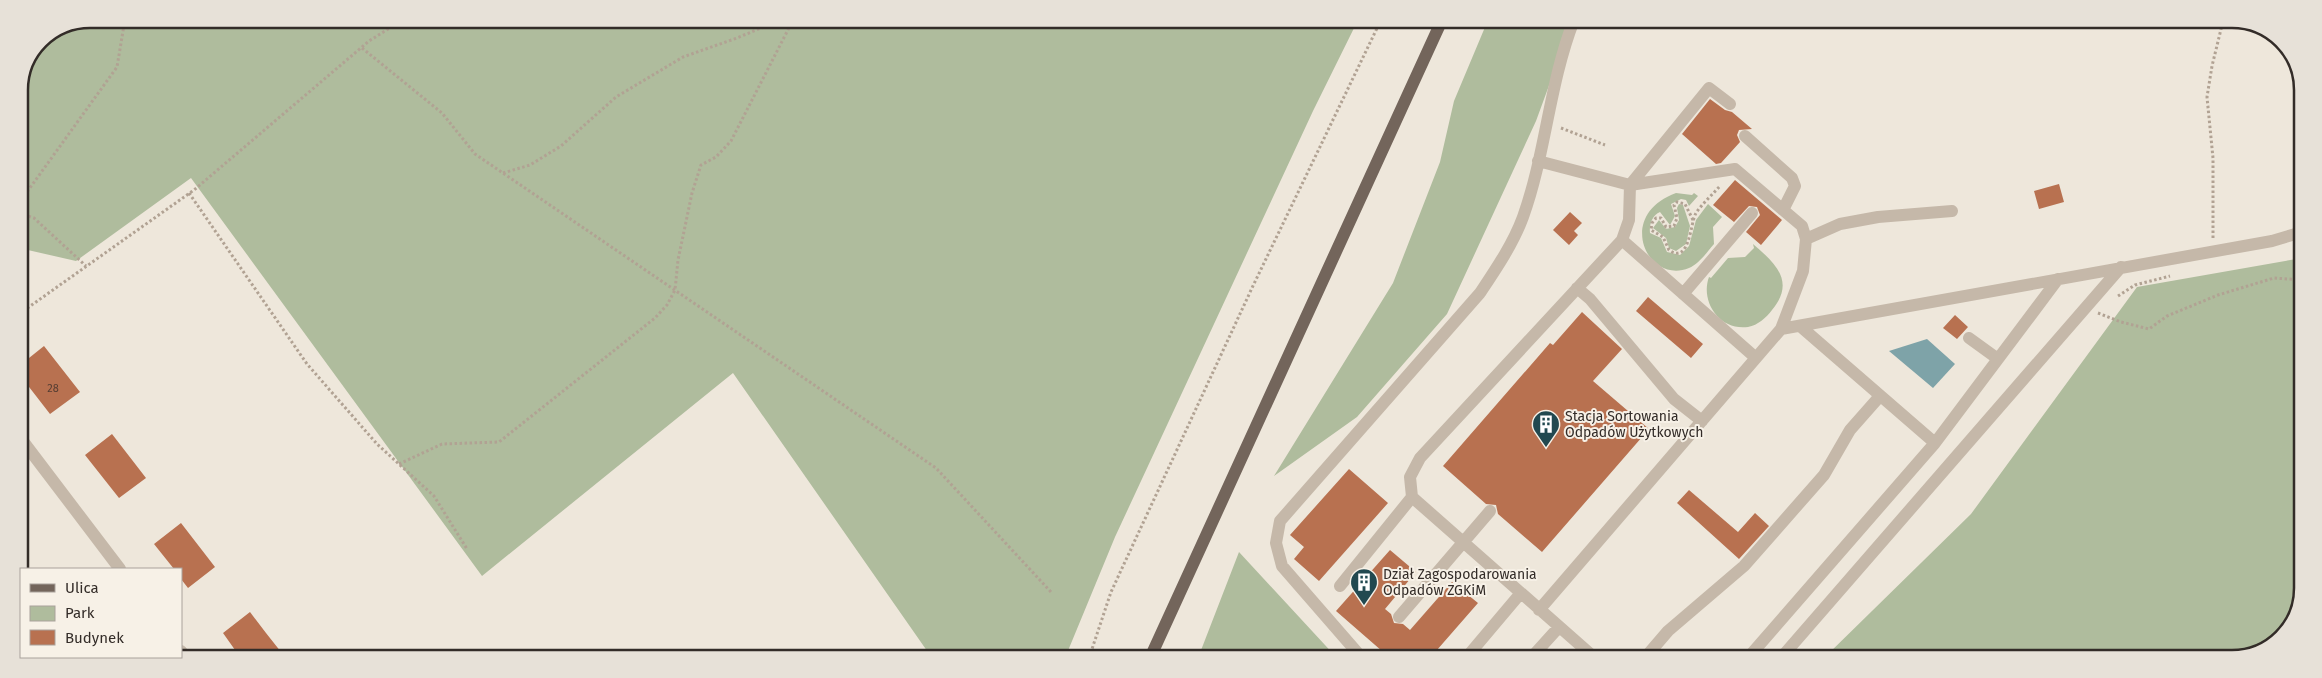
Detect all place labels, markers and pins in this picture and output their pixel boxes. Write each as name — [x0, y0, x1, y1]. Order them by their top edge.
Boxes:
place label: Stacja Sortowania Odpadów Użytkowych — [1565, 408, 1703, 441]
building icon: Stacja Sortowania Odpadów Użytkowych — [1531, 409, 1561, 448]
place label: Dział Zagospodarowania Odpadów ZGKiM — [1383, 566, 1537, 599]
building icon: Dział Zagospodarowania Odpadów ZGKiM — [1349, 567, 1379, 606]

